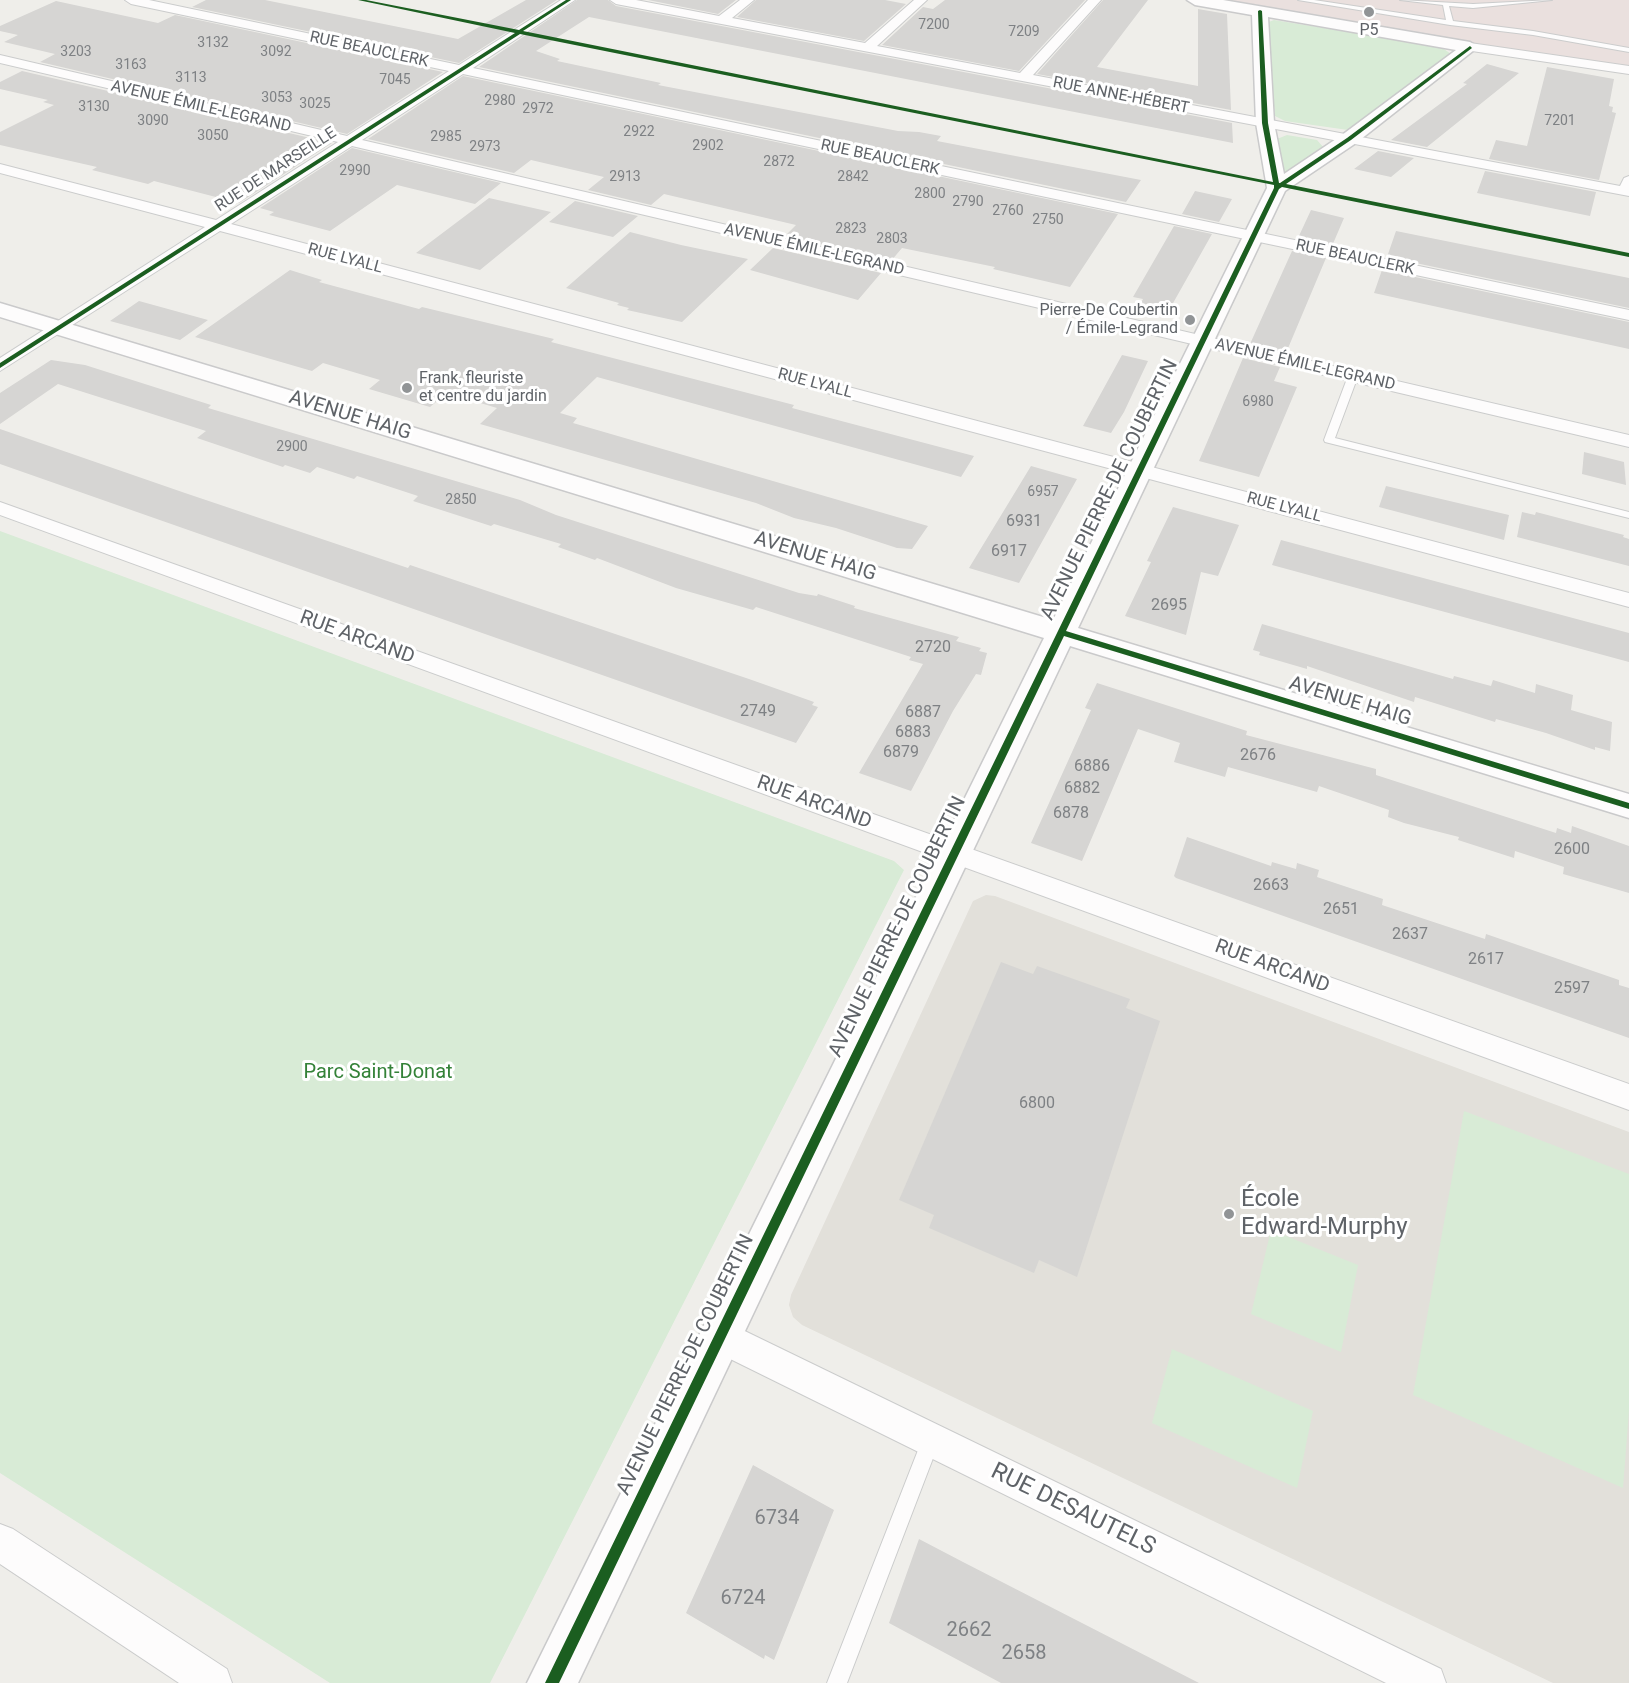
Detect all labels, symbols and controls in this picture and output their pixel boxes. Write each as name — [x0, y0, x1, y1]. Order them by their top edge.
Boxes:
marker: P5 — [1362, 5, 1376, 19]
house number: 7200 — [918, 17, 950, 33]
place label: P5 — [1359, 21, 1379, 41]
house number: 7209 — [1008, 24, 1040, 40]
street label: RUE BEAUCLERK — [308, 28, 430, 72]
house number: 3132 — [197, 35, 229, 51]
house number: 3203 — [60, 44, 92, 60]
house number: 3092 — [260, 44, 292, 60]
house number: 3163 — [115, 57, 147, 73]
house number: 3113 — [175, 70, 207, 86]
house number: 7045 — [379, 72, 411, 88]
street label: RUE ANNE-HÉBERT — [1051, 73, 1191, 119]
street label: AVENUE ÉMILE-LEGRAND — [109, 77, 293, 137]
house number: 3053 — [261, 90, 293, 106]
house number: 2980 — [484, 93, 516, 109]
house number: 3025 — [299, 96, 331, 112]
house number: 3130 — [78, 99, 110, 115]
house number: 2972 — [522, 101, 554, 117]
house number: 3090 — [137, 113, 169, 129]
house number: 7201 — [1544, 113, 1576, 129]
street label: RUE DE MARSEILLE — [212, 124, 340, 216]
house number: 2922 — [623, 124, 655, 140]
house number: 3050 — [197, 128, 229, 144]
house number: 2985 — [430, 129, 462, 145]
street label: RUE BEAUCLERK — [819, 136, 941, 180]
house number: 2902 — [692, 138, 724, 154]
house number: 2973 — [469, 139, 501, 155]
house number: 2872 — [763, 154, 795, 170]
house number: 2990 — [339, 163, 371, 179]
house number: 2913 — [609, 169, 641, 185]
house number: 2842 — [837, 169, 869, 185]
house number: 2800 — [914, 186, 946, 202]
house number: 2790 — [952, 194, 984, 210]
house number: 2760 — [992, 203, 1024, 219]
house number: 2750 — [1032, 212, 1064, 228]
street label: AVENUE ÉMILE-LEGRAND — [722, 220, 906, 280]
house number: 2823 — [835, 221, 867, 237]
house number: 2803 — [876, 231, 908, 247]
street label: RUE BEAUCLERK — [1294, 236, 1416, 280]
street label: RUE LYALL — [306, 240, 384, 278]
place label: Pierre-De Coubertin / Émile-Legrand — [1039, 301, 1178, 339]
marker: Pierre-De Coubertin / Émile-Legrand — [1183, 313, 1197, 327]
street label: AVENUE ÉMILE-LEGRAND — [1213, 335, 1397, 395]
street label: AVENUE PIERRE-DE COUBERTIN — [1036, 356, 1184, 624]
street label: RUE LYALL — [776, 365, 854, 403]
place label: Frank, fleuriste et centre du jardin — [419, 369, 547, 407]
marker: Frank, fleuriste et centre du jardin — [400, 381, 414, 395]
street label: AVENUE HAIG — [286, 386, 414, 446]
house number: 6980 — [1242, 394, 1274, 410]
house number: 2900 — [276, 439, 308, 455]
house number: 6957 — [1027, 484, 1059, 500]
street label: RUE LYALL — [1245, 489, 1323, 527]
house number: 2850 — [445, 492, 477, 508]
house number: 6931 — [1006, 512, 1042, 532]
street label: AVENUE HAIG — [751, 527, 879, 587]
house number: 6917 — [991, 542, 1027, 562]
house number: 2695 — [1151, 596, 1187, 616]
street label: RUE ARCAND — [296, 606, 418, 670]
house number: 2720 — [915, 638, 951, 658]
street label: AVENUE HAIG — [1286, 672, 1414, 732]
house number: 2749 — [740, 702, 776, 722]
house number: 6887 — [905, 703, 941, 723]
house number: 6883 — [895, 723, 931, 743]
house number: 6879 — [883, 743, 919, 763]
house number: 2676 — [1240, 746, 1276, 766]
house number: 6886 — [1074, 757, 1110, 777]
street label: RUE ARCAND — [753, 771, 875, 835]
house number: 6882 — [1064, 779, 1100, 799]
street label: AVENUE PIERRE-DE COUBERTIN — [824, 793, 972, 1061]
house number: 6878 — [1053, 804, 1089, 824]
house number: 2600 — [1554, 840, 1590, 860]
house number: 2663 — [1253, 876, 1289, 896]
house number: 2651 — [1323, 900, 1359, 920]
house number: 2637 — [1392, 925, 1428, 945]
street label: RUE ARCAND — [1211, 935, 1333, 999]
house number: 2617 — [1468, 950, 1504, 970]
house number: 2597 — [1554, 979, 1590, 999]
park label: Parc Saint-Donat — [303, 1061, 453, 1085]
house number: 6800 — [1019, 1094, 1055, 1114]
place label: École Edward-Murphy — [1241, 1186, 1407, 1242]
marker: École Edward-Murphy — [1222, 1207, 1236, 1221]
street label: AVENUE PIERRE-DE COUBERTIN — [612, 1231, 760, 1499]
street label: RUE DESAUTELS — [986, 1458, 1160, 1562]
house number: 6734 — [755, 1507, 799, 1531]
house number: 6724 — [721, 1587, 765, 1611]
house number: 2662 — [947, 1619, 991, 1643]
house number: 2658 — [1002, 1642, 1046, 1666]

